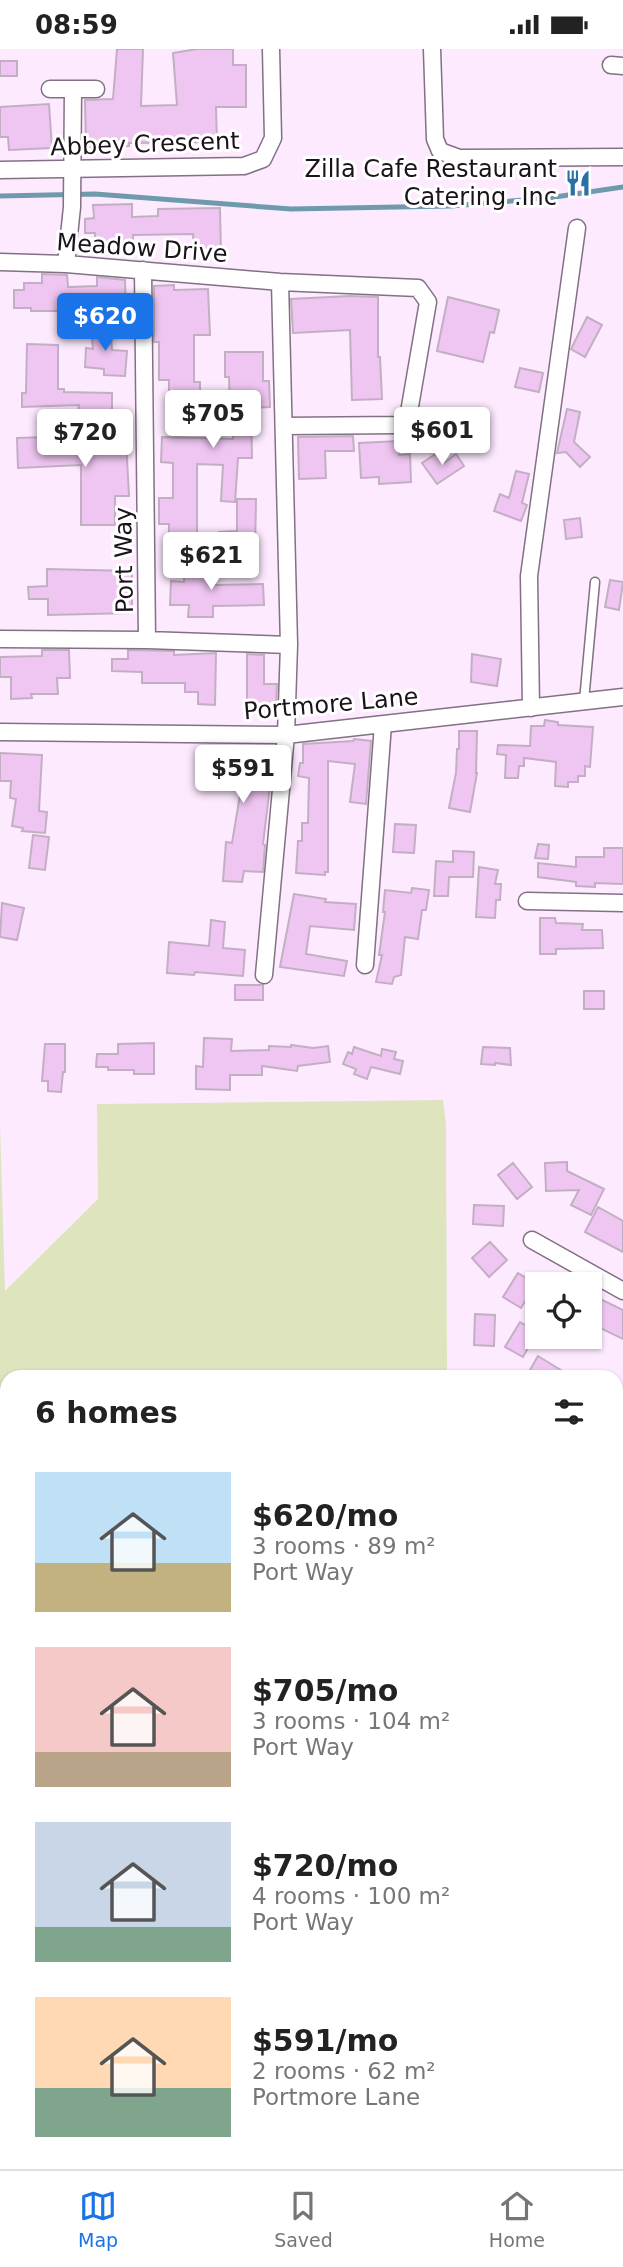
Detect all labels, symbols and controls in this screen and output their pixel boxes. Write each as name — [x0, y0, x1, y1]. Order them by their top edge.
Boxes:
text: 08:59 — [35, 10, 118, 40]
street label: Abbey Crescent — [50, 127, 240, 161]
place label: Zilla Cafe Restaurant Catering .Inc — [305, 155, 557, 211]
restaurant icon: Zilla Cafe Restaurant Catering .Inc — [563, 168, 593, 198]
street label: Meadow Drive — [56, 228, 228, 268]
pin: $620 — [64, 293, 146, 353]
text: $620 — [73, 303, 137, 329]
pin: $705 — [172, 391, 254, 450]
text: $705 — [181, 400, 245, 426]
pin: $601 — [401, 407, 483, 467]
pin: $720 — [44, 409, 126, 469]
text: $601 — [410, 417, 474, 443]
text: $720 — [53, 419, 117, 445]
street label: Port Way — [109, 507, 139, 613]
pin: $621 — [170, 533, 252, 592]
text: $621 — [179, 542, 243, 568]
street label: Portmore Lane — [242, 682, 420, 726]
pin: $591 — [202, 745, 284, 805]
text: $591 — [211, 755, 275, 781]
map controls — [525, 1272, 602, 1349]
button: locate — [525, 1272, 602, 1349]
icon: filters — [550, 1393, 588, 1431]
text: 6 homes — [35, 1395, 178, 1430]
text: $620/mo — [252, 1498, 398, 1533]
icon: home — [91, 1500, 175, 1584]
text: 3 rooms · 89 m² — [252, 1533, 436, 1559]
text: Port Way — [252, 1559, 354, 1585]
text: $705/mo — [252, 1673, 398, 1708]
icon: home — [91, 1675, 175, 1759]
text: 3 rooms · 104 m² — [252, 1708, 450, 1734]
text: Port Way — [252, 1734, 354, 1760]
text: $720/mo — [252, 1848, 398, 1883]
icon: home — [91, 1850, 175, 1934]
text: 4 rooms · 100 m² — [252, 1883, 450, 1909]
text: Port Way — [252, 1909, 354, 1935]
text: $591/mo — [252, 2023, 398, 2058]
icon: home — [91, 2025, 175, 2109]
text: 2 rooms · 62 m² — [252, 2058, 436, 2084]
text: Portmore Lane — [252, 2084, 420, 2110]
tab: Map — [78, 2187, 118, 2251]
tab: Saved — [274, 2187, 333, 2251]
tab: Home — [489, 2187, 545, 2251]

